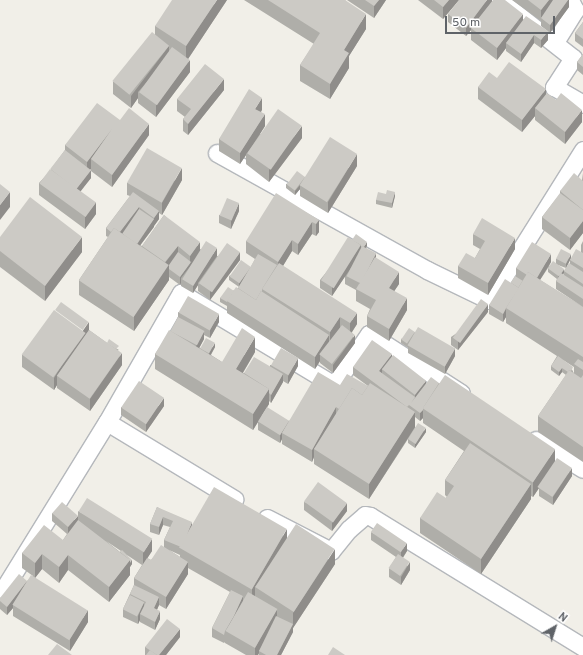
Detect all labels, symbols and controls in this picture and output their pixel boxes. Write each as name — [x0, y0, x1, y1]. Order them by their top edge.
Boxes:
scale bar — [447, 8, 557, 34]
text: 50 m — [452, 15, 480, 31]
north arrow — [535, 607, 575, 647]
text: N — [555, 610, 570, 626]

